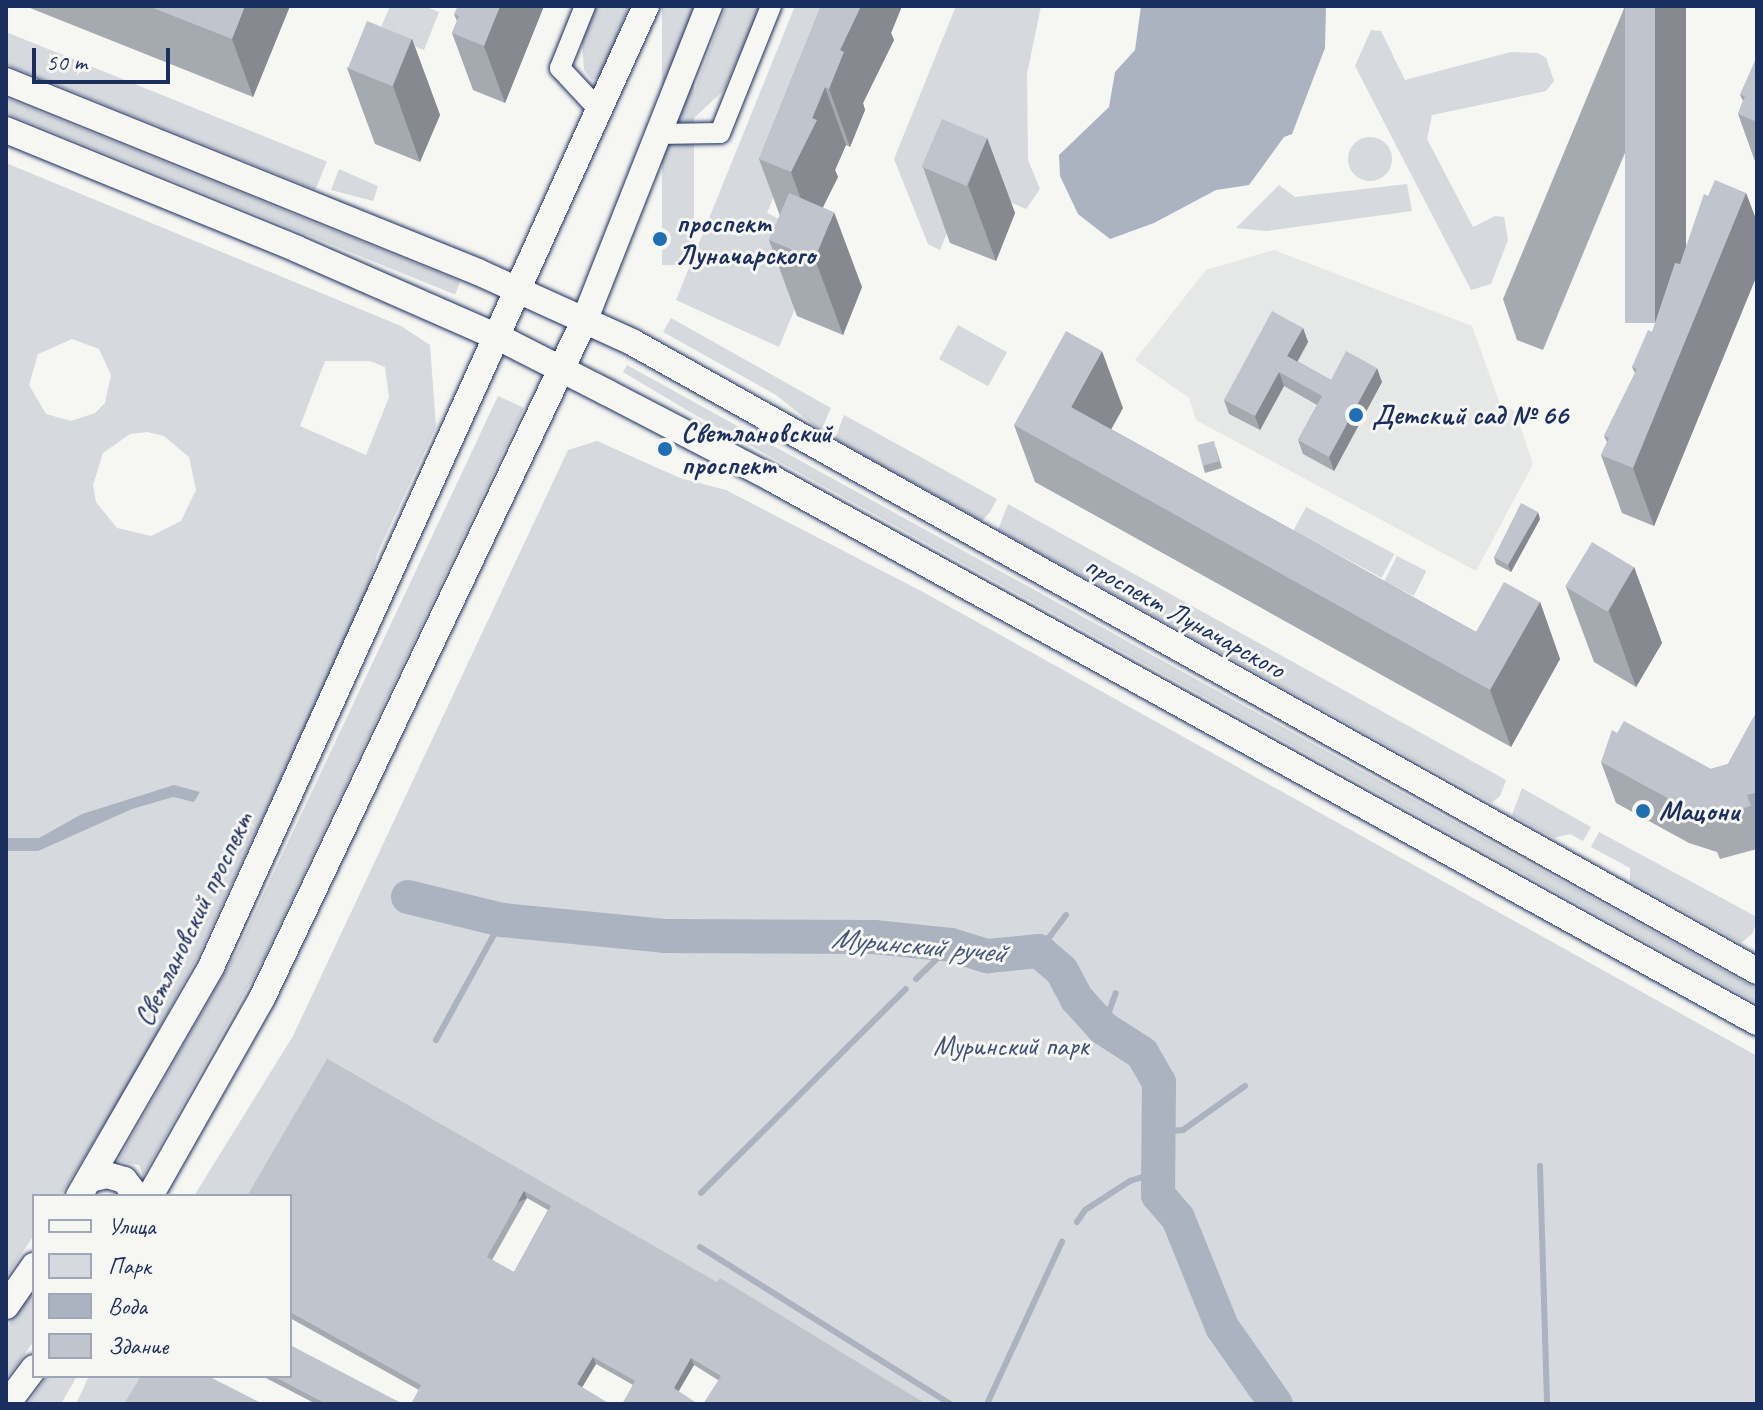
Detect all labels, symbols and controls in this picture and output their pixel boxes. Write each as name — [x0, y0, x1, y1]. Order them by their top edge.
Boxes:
scale bar — [36, 32, 174, 82]
text: 50 m — [46, 47, 87, 77]
place label: проспект Луначарского — [676, 206, 815, 272]
marker: проспект Луначарского — [651, 230, 669, 248]
place label: Детский сад № 66 — [1372, 398, 1568, 432]
marker: Детский сад № 66 — [1347, 406, 1365, 424]
place label: Светлановский проспект — [681, 416, 832, 482]
marker: Светлановский проспект — [656, 440, 674, 458]
street label: проспект Луначарского — [1079, 548, 1291, 686]
place label: Мацони — [1659, 794, 1739, 828]
marker: Мацони — [1634, 802, 1652, 820]
street label: Светлановский проспект — [128, 806, 260, 1032]
water label: Муринский ручей — [830, 920, 1006, 970]
park label: Муринский парк — [933, 1029, 1089, 1063]
legend — [32, 1194, 292, 1378]
text: Улица — [108, 1211, 156, 1241]
text: Парк — [108, 1251, 151, 1281]
text: Вода — [108, 1291, 147, 1321]
text: Здание — [108, 1331, 168, 1361]

